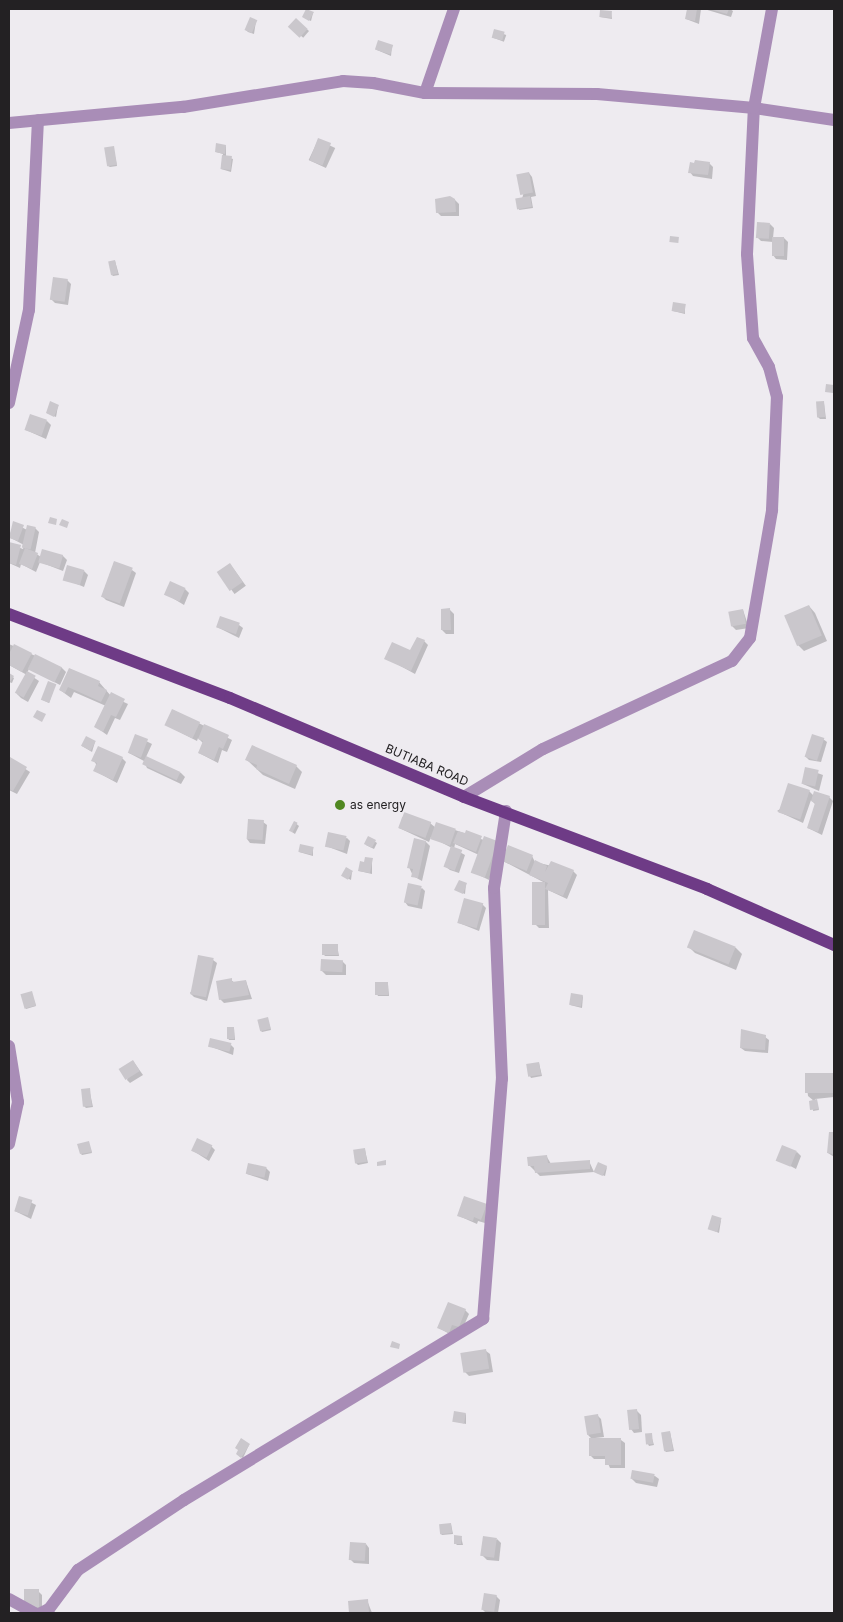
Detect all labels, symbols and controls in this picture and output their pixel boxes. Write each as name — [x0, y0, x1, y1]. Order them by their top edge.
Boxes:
street label: BUTIABA ROAD — [383, 741, 471, 789]
place label: as energy — [350, 798, 406, 812]
marker: as energy — [334, 799, 346, 811]

